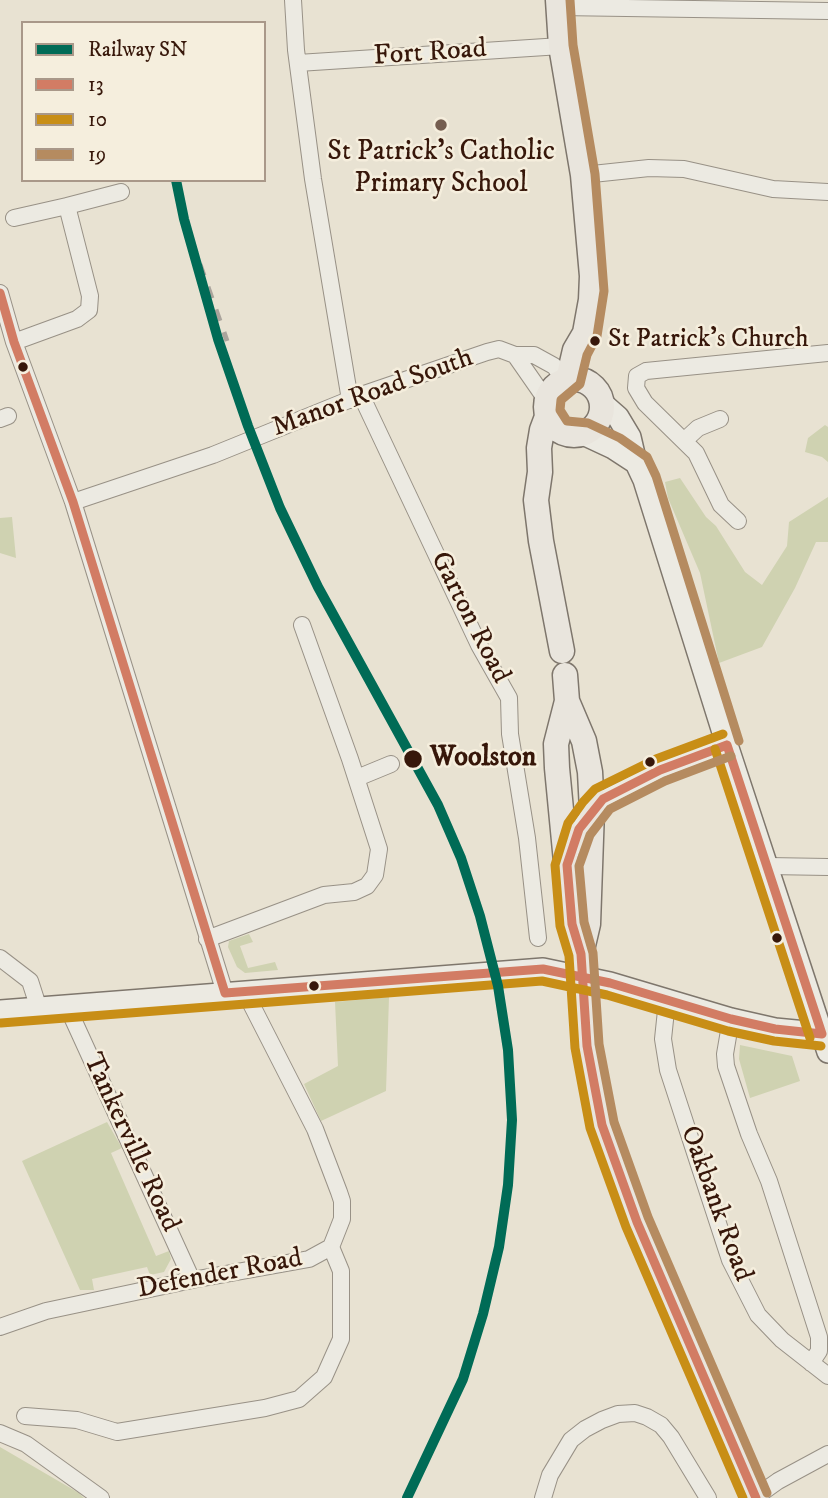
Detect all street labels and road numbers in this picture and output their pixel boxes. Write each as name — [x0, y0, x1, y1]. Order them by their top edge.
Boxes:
street label: Fort Road — [372, 33, 488, 75]
street label: Manor Road South — [268, 342, 478, 446]
street label: Garton Road — [422, 547, 516, 689]
street label: Tankerville Road — [74, 1048, 186, 1238]
street label: Oakbank Road — [671, 1122, 759, 1286]
street label: Defender Road — [135, 1243, 305, 1307]

